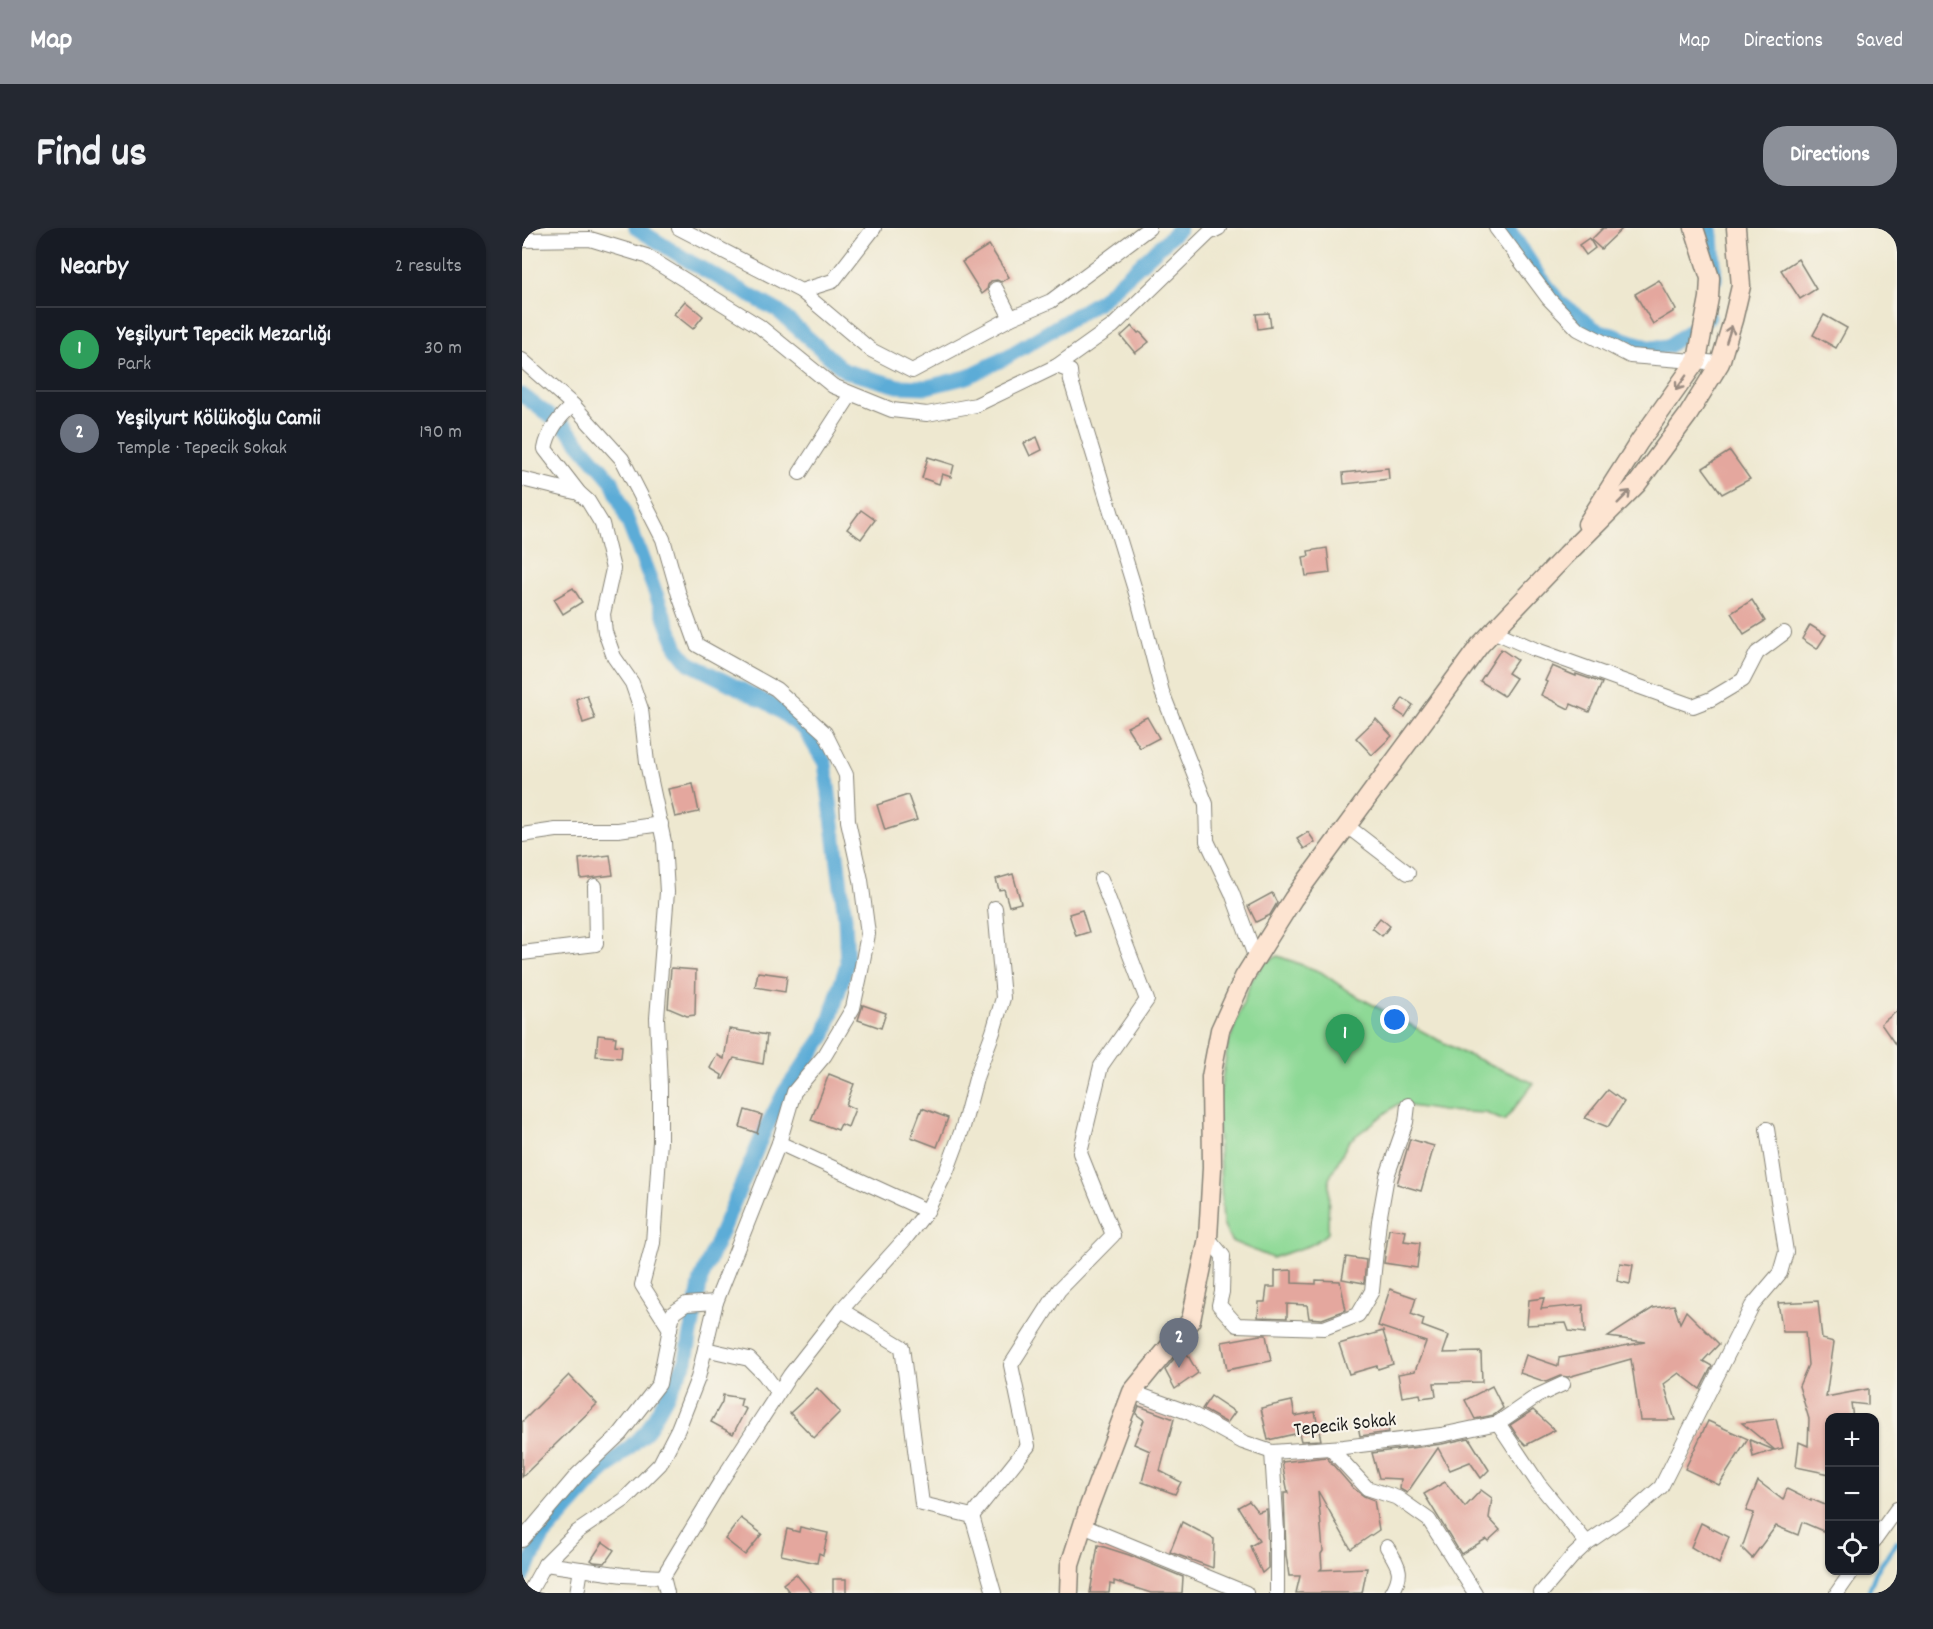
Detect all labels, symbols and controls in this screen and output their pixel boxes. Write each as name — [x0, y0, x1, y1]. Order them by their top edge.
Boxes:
text: Map — [30, 22, 72, 62]
text: Map — [1679, 27, 1710, 57]
text: Directions — [1743, 27, 1823, 57]
text: Saved — [1856, 27, 1903, 57]
text: Find us — [36, 126, 147, 186]
button: Directions — [1763, 126, 1897, 186]
text: Nearby — [60, 249, 128, 286]
text: 2 results — [395, 253, 462, 281]
text: Yeşilyurt Tepecik Mezarlığı — [117, 320, 331, 351]
one-way arrow — [1724, 325, 1735, 344]
text: 1 — [77, 335, 82, 363]
text: 30 m — [424, 335, 462, 363]
text: Park — [117, 351, 151, 379]
one-way arrow — [1675, 374, 1687, 390]
text: Yeşilyurt Kölükoğlu Camii — [117, 404, 320, 435]
text: 2 — [75, 419, 84, 447]
text: 190 m — [419, 419, 462, 447]
text: Temple · Tepecik Sokak — [117, 435, 287, 463]
one-way arrow — [1617, 489, 1631, 504]
your location — [1380, 1005, 1409, 1034]
pin: 1 — [1326, 1014, 1364, 1064]
pin: 2 — [1160, 1318, 1198, 1368]
street label: Tepecik Sokak — [1292, 1407, 1398, 1445]
map controls — [1825, 1413, 1879, 1575]
button: + — [1825, 1413, 1879, 1467]
button: − — [1825, 1467, 1879, 1521]
button: locate — [1825, 1521, 1879, 1575]

